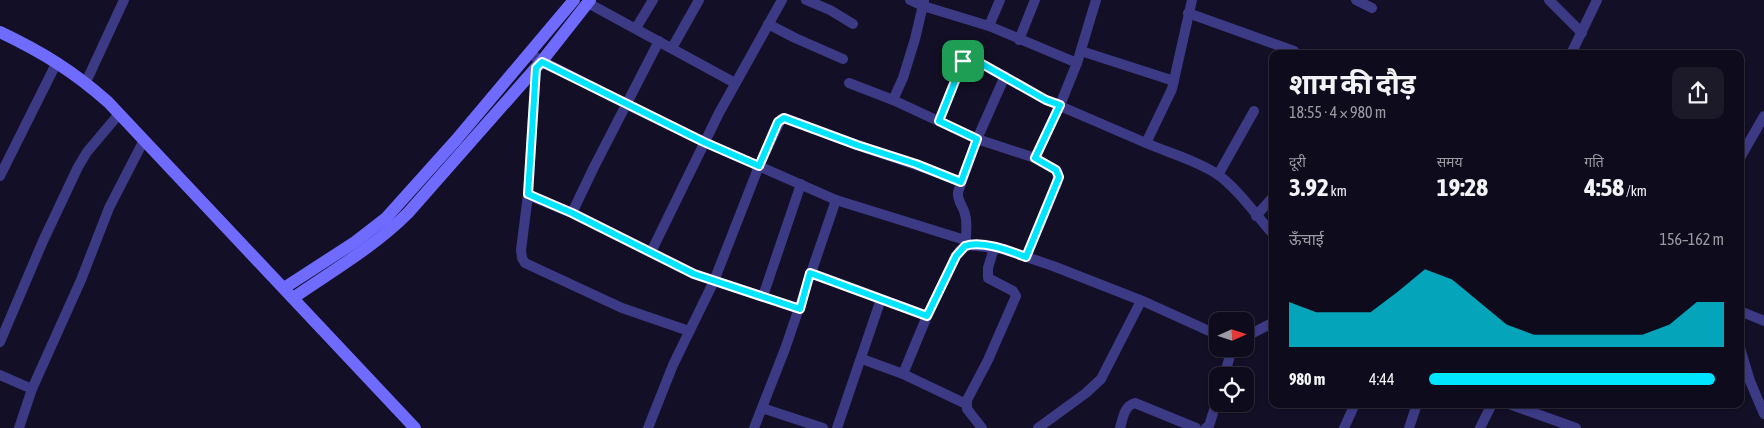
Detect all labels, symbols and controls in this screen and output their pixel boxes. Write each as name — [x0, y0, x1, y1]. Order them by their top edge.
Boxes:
pin — [942, 40, 984, 82]
icon: arrive — [949, 47, 977, 75]
button: share — [1672, 67, 1724, 119]
text: शाम की दौड़ — [1289, 68, 1416, 100]
text: 18:55 · 4 × 980 m — [1289, 103, 1386, 121]
text: दूरी — [1289, 154, 1306, 170]
text: समय — [1437, 154, 1463, 170]
text: गति — [1584, 154, 1604, 170]
text: 3.92 — [1289, 173, 1329, 201]
text: 19:28 — [1437, 173, 1488, 201]
text: 4:58 — [1584, 173, 1624, 201]
text: km — [1329, 183, 1347, 199]
text: /km — [1624, 183, 1647, 199]
text: ऊँचाई — [1289, 230, 1324, 248]
text: 156–162 m — [1660, 230, 1724, 248]
north arrow — [1209, 312, 1254, 358]
map controls — [1209, 312, 1254, 412]
button: locate — [1209, 367, 1254, 412]
text: 980 m — [1289, 370, 1325, 388]
text: 4:44 — [1369, 370, 1394, 388]

